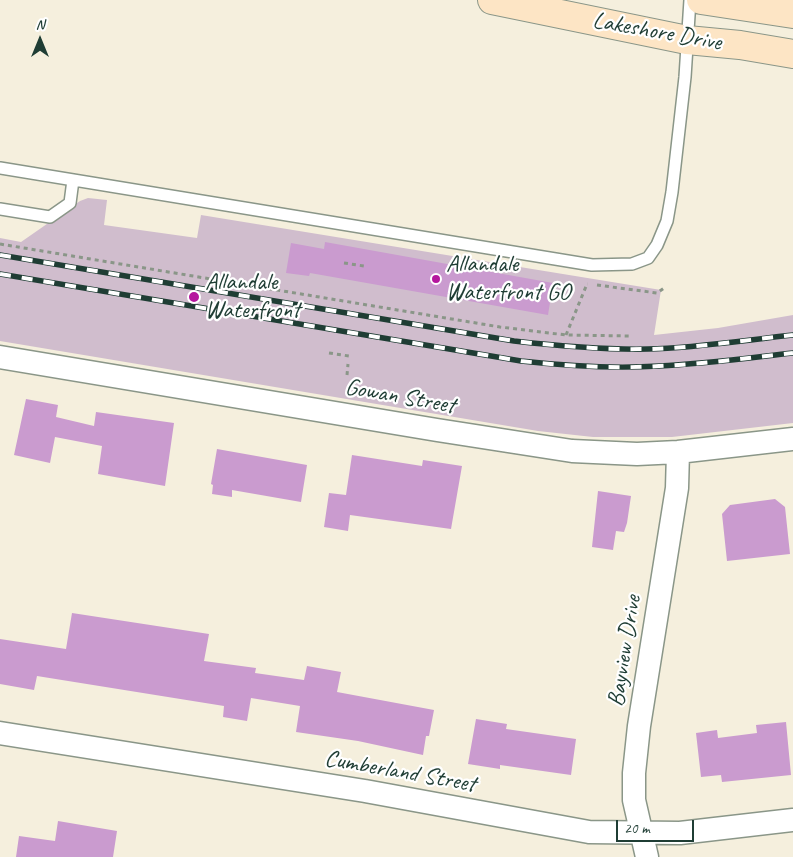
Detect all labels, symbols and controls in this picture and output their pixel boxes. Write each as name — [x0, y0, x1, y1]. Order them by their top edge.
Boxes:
street label: Lakeshore Drive — [590, 7, 724, 57]
north arrow — [15, 15, 65, 65]
text: N — [36, 16, 44, 33]
place label: Allandale Waterfront GO — [446, 251, 570, 307]
place label: Allandale Waterfront — [205, 269, 300, 325]
marker: Allandale Waterfront GO — [430, 273, 442, 285]
marker: Allandale Waterfront — [187, 290, 201, 304]
street label: Gowan Street — [343, 373, 457, 421]
street label: Bayview Drive — [602, 593, 648, 709]
street label: Cumberland Street — [322, 745, 478, 799]
scale bar — [618, 810, 696, 842]
text: 20 m — [624, 819, 650, 838]

